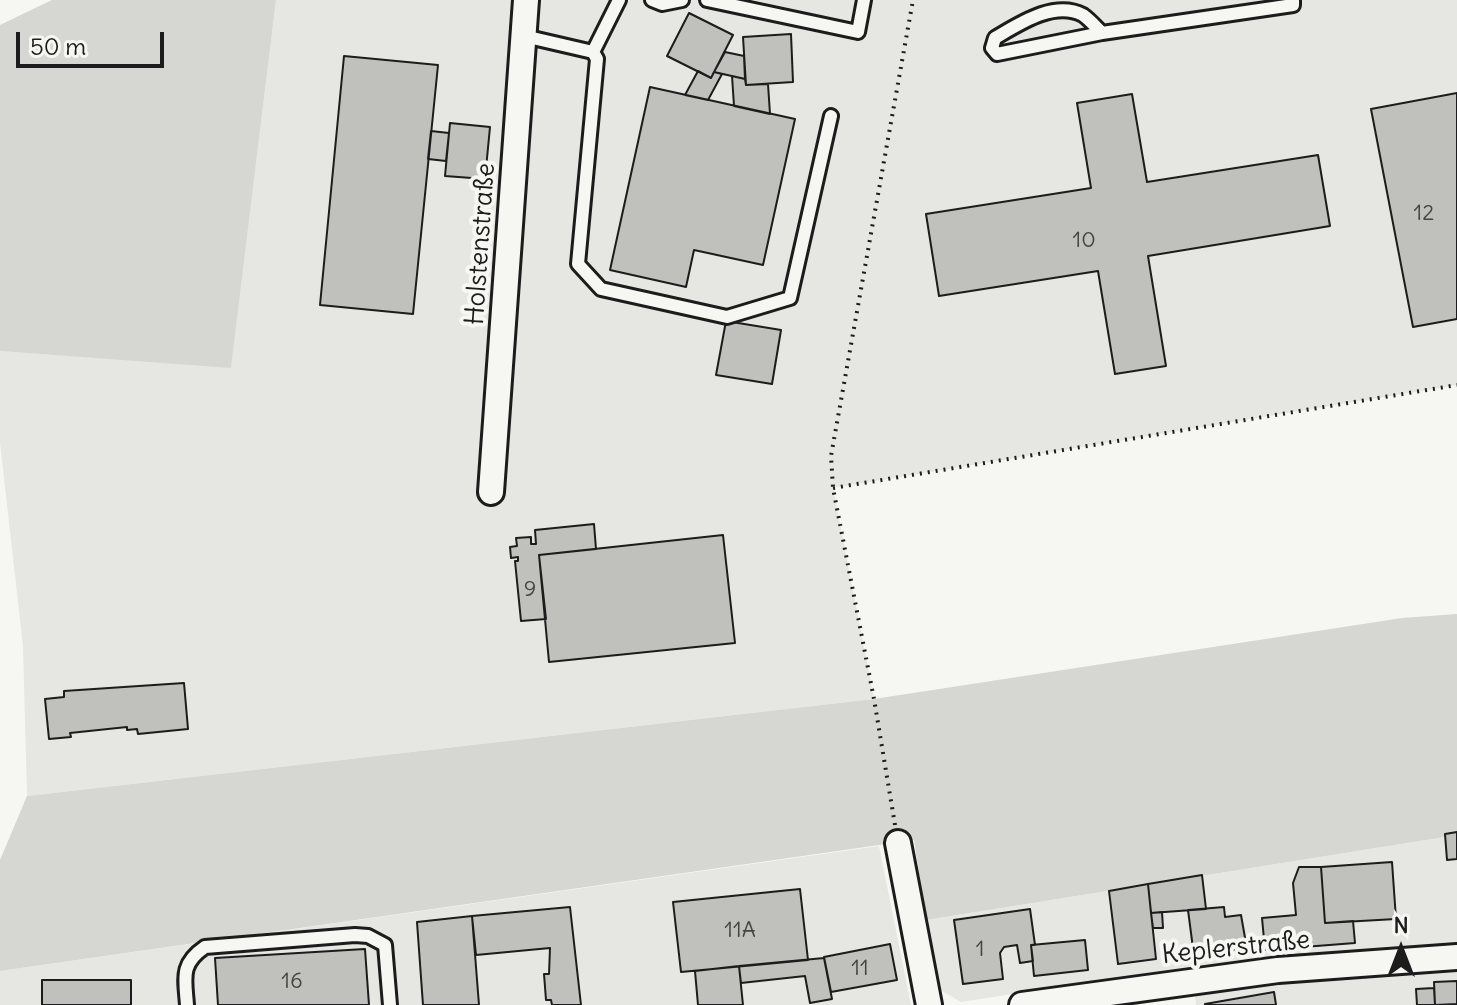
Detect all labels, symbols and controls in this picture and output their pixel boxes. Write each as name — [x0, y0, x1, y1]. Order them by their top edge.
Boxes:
scale bar — [20, 16, 168, 66]
text: 50 m — [30, 31, 86, 61]
street label: Holstenstraße — [460, 162, 502, 326]
house number: 12 — [1414, 201, 1434, 227]
house number: 10 — [1072, 228, 1096, 254]
house number: 9 — [524, 577, 536, 603]
north arrow — [1361, 909, 1441, 989]
text: N — [1393, 911, 1409, 939]
house number: 11A — [724, 918, 756, 944]
street label: Keplerstraße — [1160, 925, 1312, 971]
house number: 1 — [976, 937, 984, 963]
house number: 11 — [851, 956, 869, 982]
house number: 16 — [281, 969, 303, 995]

